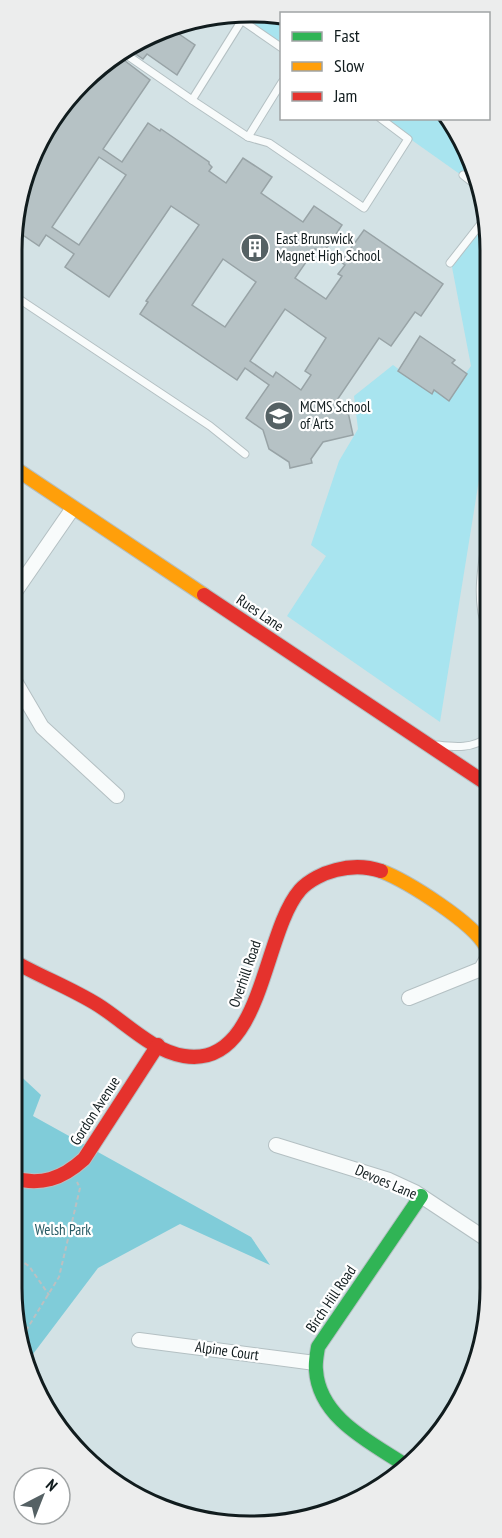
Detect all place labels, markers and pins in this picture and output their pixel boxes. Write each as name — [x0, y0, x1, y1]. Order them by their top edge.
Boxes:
place label: East Brunswick Magnet High School — [276, 229, 381, 265]
building icon: East Brunswick Magnet High School — [239, 232, 271, 264]
place label: MCMS School of Arts — [300, 397, 371, 433]
school or university icon: MCMS School of Arts — [263, 400, 295, 432]

